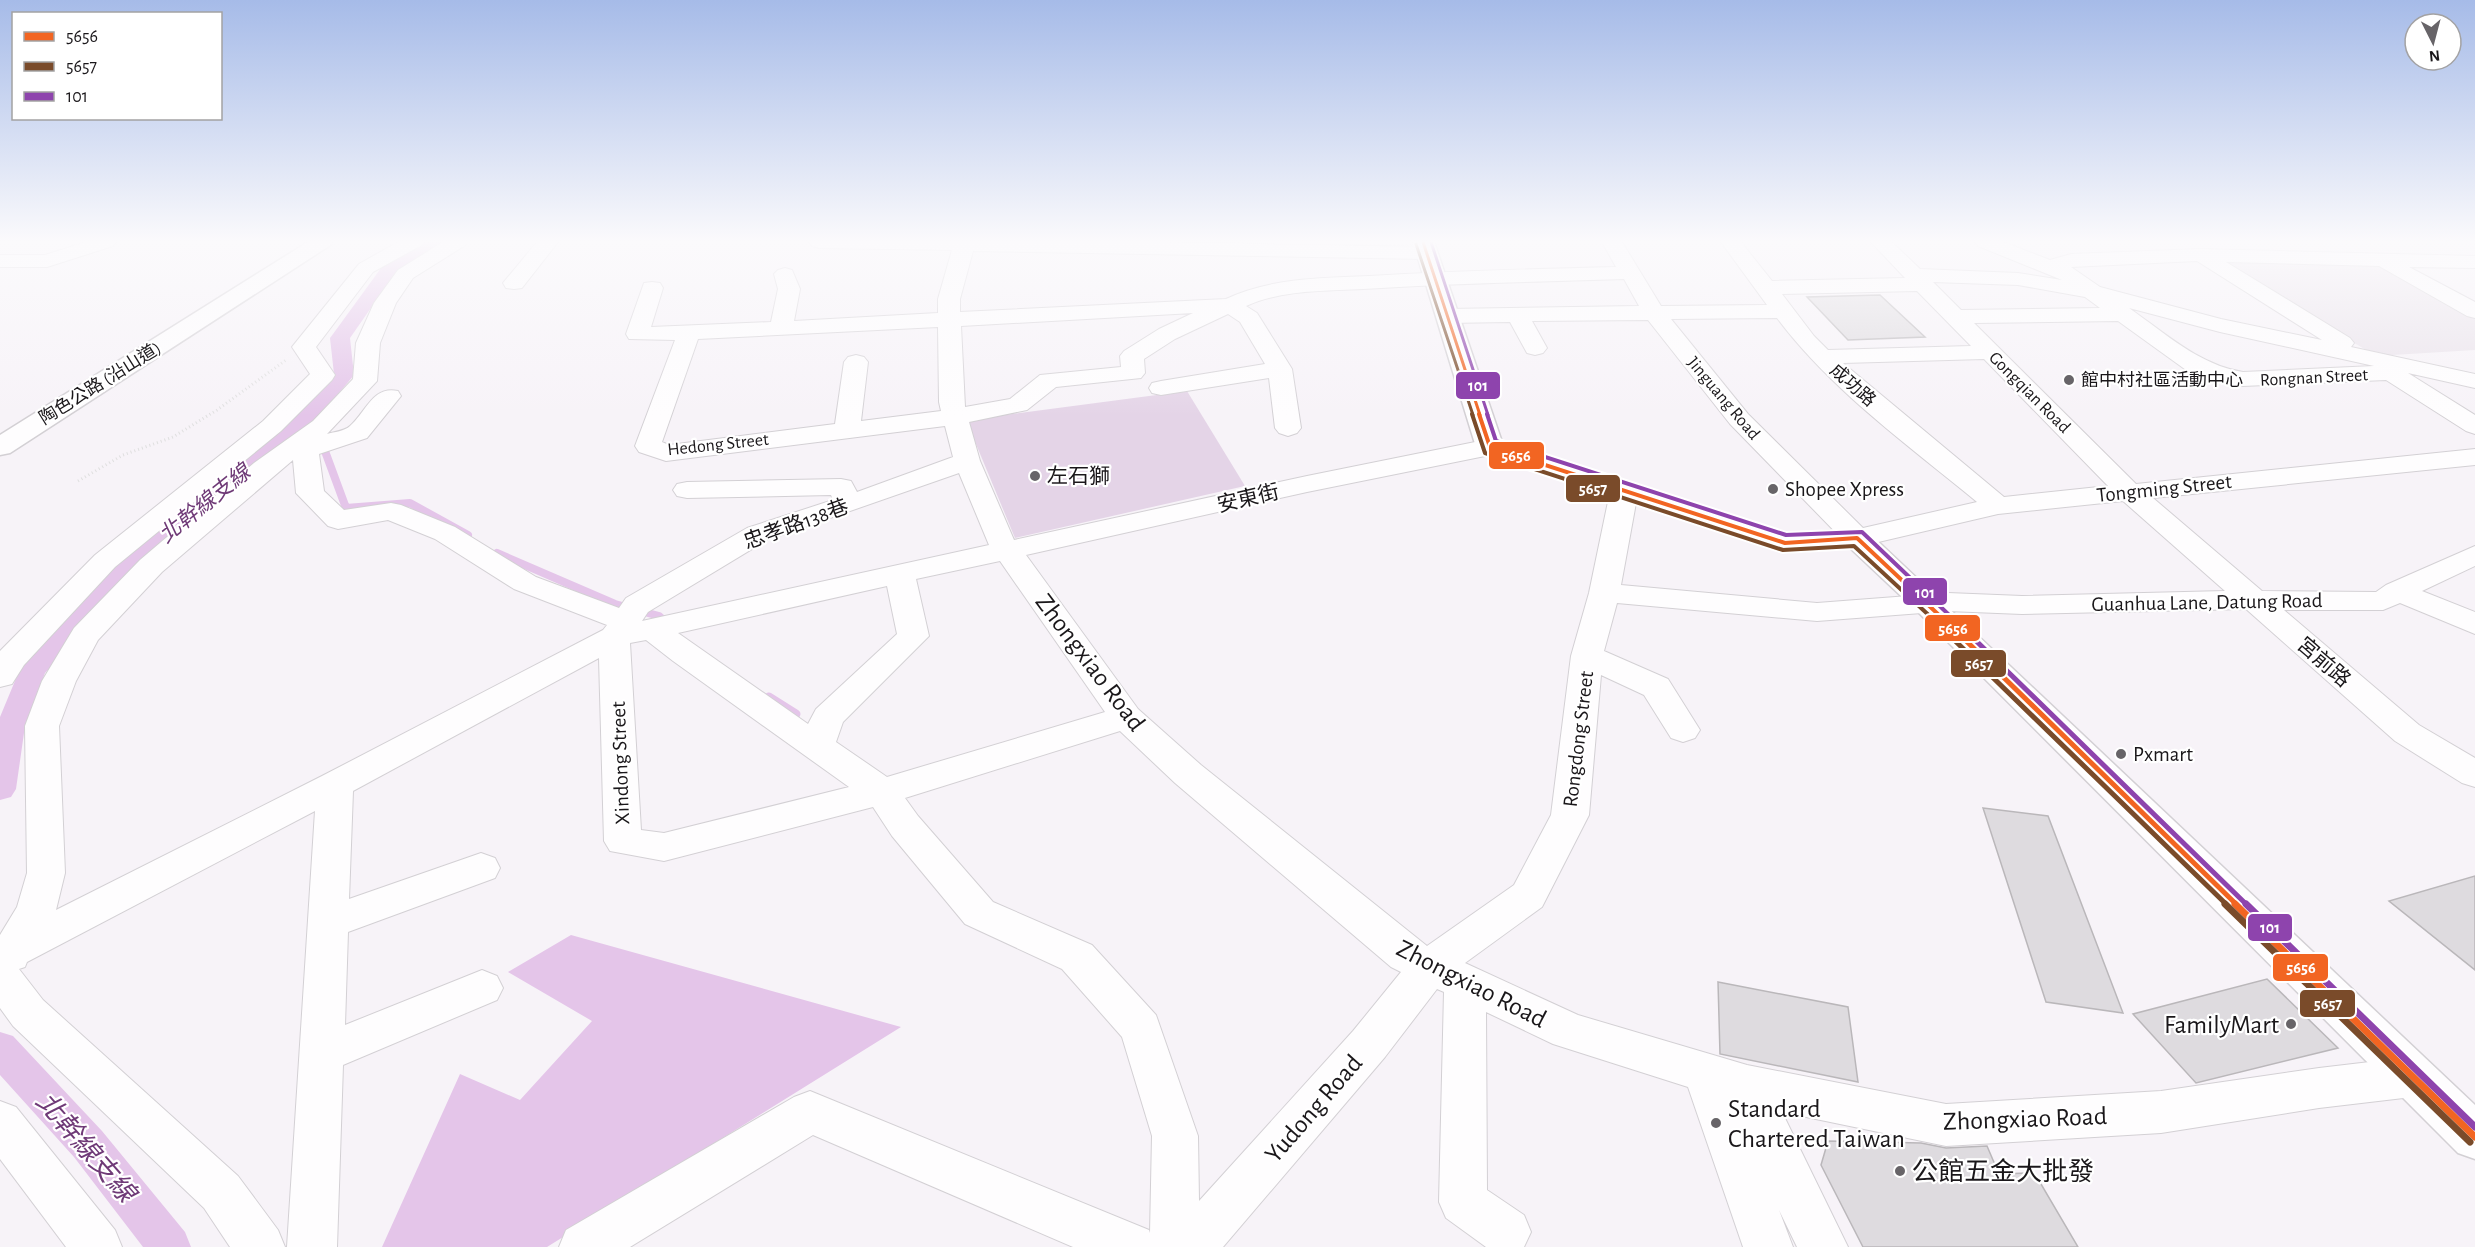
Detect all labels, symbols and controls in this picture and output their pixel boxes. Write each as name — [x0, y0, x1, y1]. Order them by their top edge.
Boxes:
legend — [12, 12, 222, 120]
north arrow — [2403, 12, 2463, 72]
text: 5656 — [66, 28, 98, 46]
text: N — [2428, 47, 2441, 64]
text: 5657 — [66, 58, 97, 76]
text: 101 — [66, 88, 88, 106]
street label: 陶色公路 (沿山道) — [35, 338, 165, 428]
street label: Gongqian Road — [1985, 349, 2073, 437]
street label: Jinguang Road — [1684, 354, 1763, 444]
street label: 成功路 — [1826, 360, 1880, 410]
street label: Rongnan Street — [2260, 366, 2369, 390]
place label: 館中村社區活動中心 — [2081, 370, 2243, 390]
line badge: 101 — [1455, 371, 1501, 400]
marker: 館中村社區活動中心 — [2062, 373, 2076, 387]
text: 101 — [1468, 378, 1488, 394]
street label: Hedong Street — [667, 431, 770, 459]
line badge: 5656 — [1488, 441, 1545, 470]
text: 5656 — [1501, 448, 1531, 464]
water label: 北幹線支線 — [154, 458, 257, 547]
place label: 左石獅 — [1047, 465, 1110, 487]
marker: 左石獅 — [1028, 469, 1042, 483]
street label: Tongming Street — [2095, 471, 2233, 506]
line badge: 5657 — [1565, 474, 1621, 503]
place label: Shopee Xpress — [1785, 479, 1904, 500]
street label: 安東街 — [1215, 480, 1281, 516]
text: 5657 — [1579, 481, 1607, 497]
marker: Shopee Xpress — [1766, 482, 1780, 496]
street label: 忠孝路138巷 — [741, 495, 851, 553]
line badge: 101 — [1902, 577, 1948, 606]
text: 101 — [1915, 585, 1935, 601]
street label: Zhongxiao Road — [1030, 589, 1150, 736]
street label: Guanhua Lane, Datung Road — [2091, 590, 2323, 615]
line badge: 5656 — [1924, 614, 1981, 642]
text: 5656 — [1938, 621, 1968, 637]
street label: 宮前路 — [2293, 633, 2355, 691]
line badge: 5657 — [1950, 649, 2007, 678]
text: 5657 — [1965, 656, 1993, 672]
street label: Rongdong Street — [1560, 669, 1597, 808]
street label: Xindong Street — [608, 701, 633, 825]
place label: Pxmart — [2133, 744, 2193, 765]
marker: Pxmart — [2114, 747, 2128, 761]
line badge: 101 — [2247, 913, 2293, 942]
text: 101 — [2260, 920, 2280, 936]
street label: Zhongxiao Road — [1392, 935, 1551, 1033]
line badge: 5656 — [2272, 953, 2329, 982]
text: 5656 — [2286, 960, 2316, 976]
line badge: 5657 — [2299, 989, 2356, 1018]
text: 5657 — [2314, 996, 2342, 1012]
place label: FamilyMart — [2164, 1012, 2279, 1038]
marker: FamilyMart — [2284, 1017, 2298, 1031]
street label: Yudong Road — [1260, 1050, 1367, 1168]
water label: 北幹線支線 — [31, 1086, 144, 1209]
place label: Standard Chartered Taiwan — [1728, 1096, 1905, 1152]
street label: Zhongxiao Road — [1943, 1103, 2108, 1135]
marker: Standard Chartered Taiwan — [1709, 1116, 1723, 1130]
place label: 公館五金大批發 — [1912, 1157, 2094, 1185]
marker: 公館五金大批發 — [1893, 1164, 1907, 1178]

